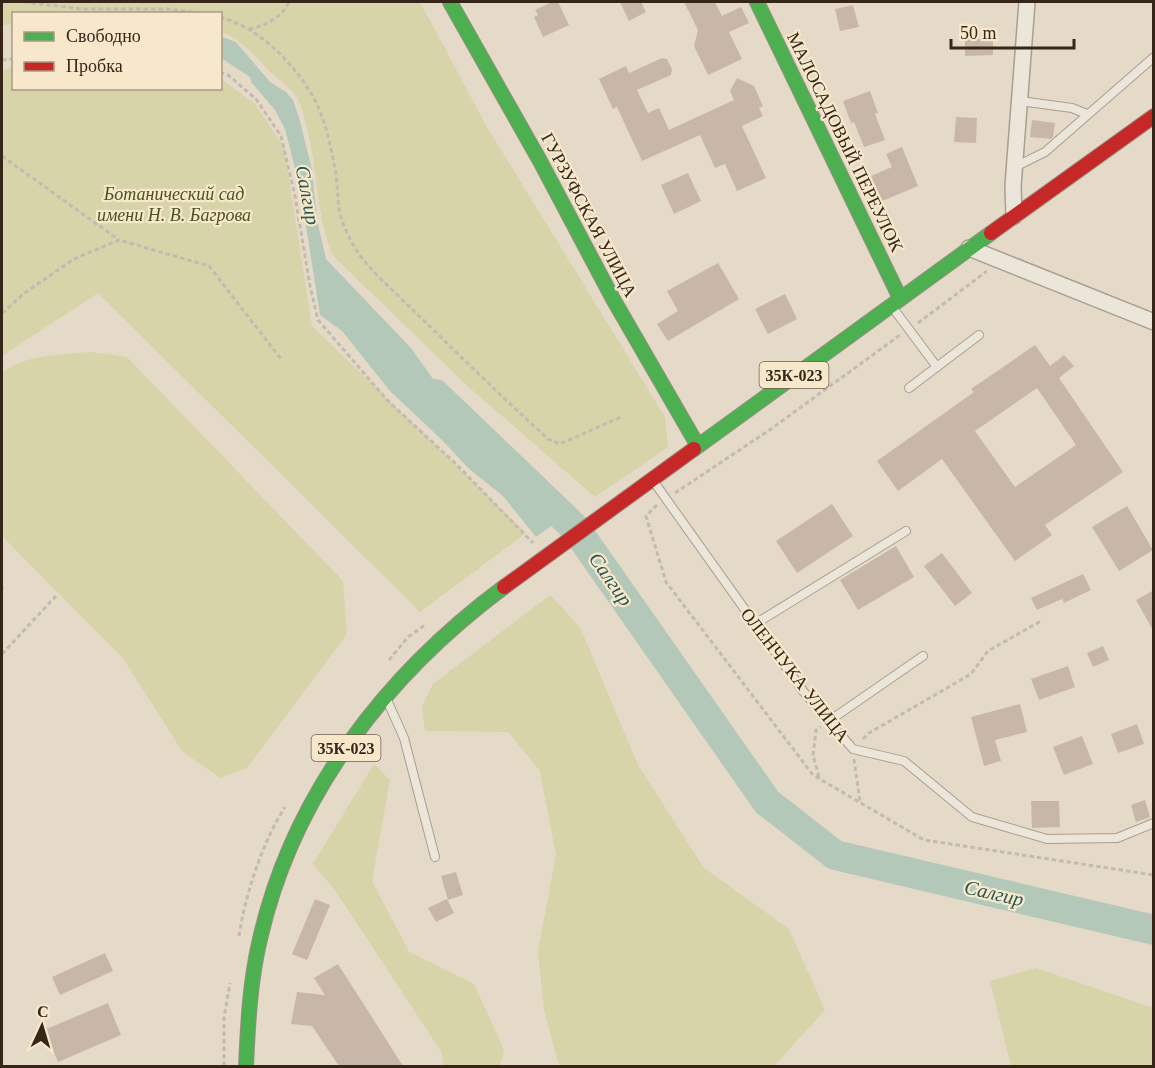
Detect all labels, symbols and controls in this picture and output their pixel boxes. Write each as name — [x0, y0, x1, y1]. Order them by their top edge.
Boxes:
legend — [12, 12, 222, 90]
scale bar — [951, 12, 1074, 50]
text: 50 m — [960, 23, 997, 43]
text: Свободно — [66, 26, 141, 46]
street label: МАЛОСАДОВЫЙ ПЕРЕУЛОК — [783, 29, 907, 256]
text: Пробка — [66, 56, 123, 76]
street label: ГУРЗУФСКАЯ УЛИЦА — [537, 130, 641, 300]
water label: Салгир — [290, 163, 325, 227]
park label: Ботанический сад имени Н. В. Багрова — [97, 184, 251, 225]
road number: 35К-023 — [760, 362, 828, 388]
water label: Салгир — [584, 548, 637, 610]
street label: ОЛЕНЧУКА УЛИЦА — [737, 604, 853, 746]
road number: 35К-023 — [312, 735, 380, 761]
water label: Салгир — [962, 876, 1026, 911]
north arrow — [12, 996, 72, 1056]
text: С — [37, 1003, 49, 1020]

